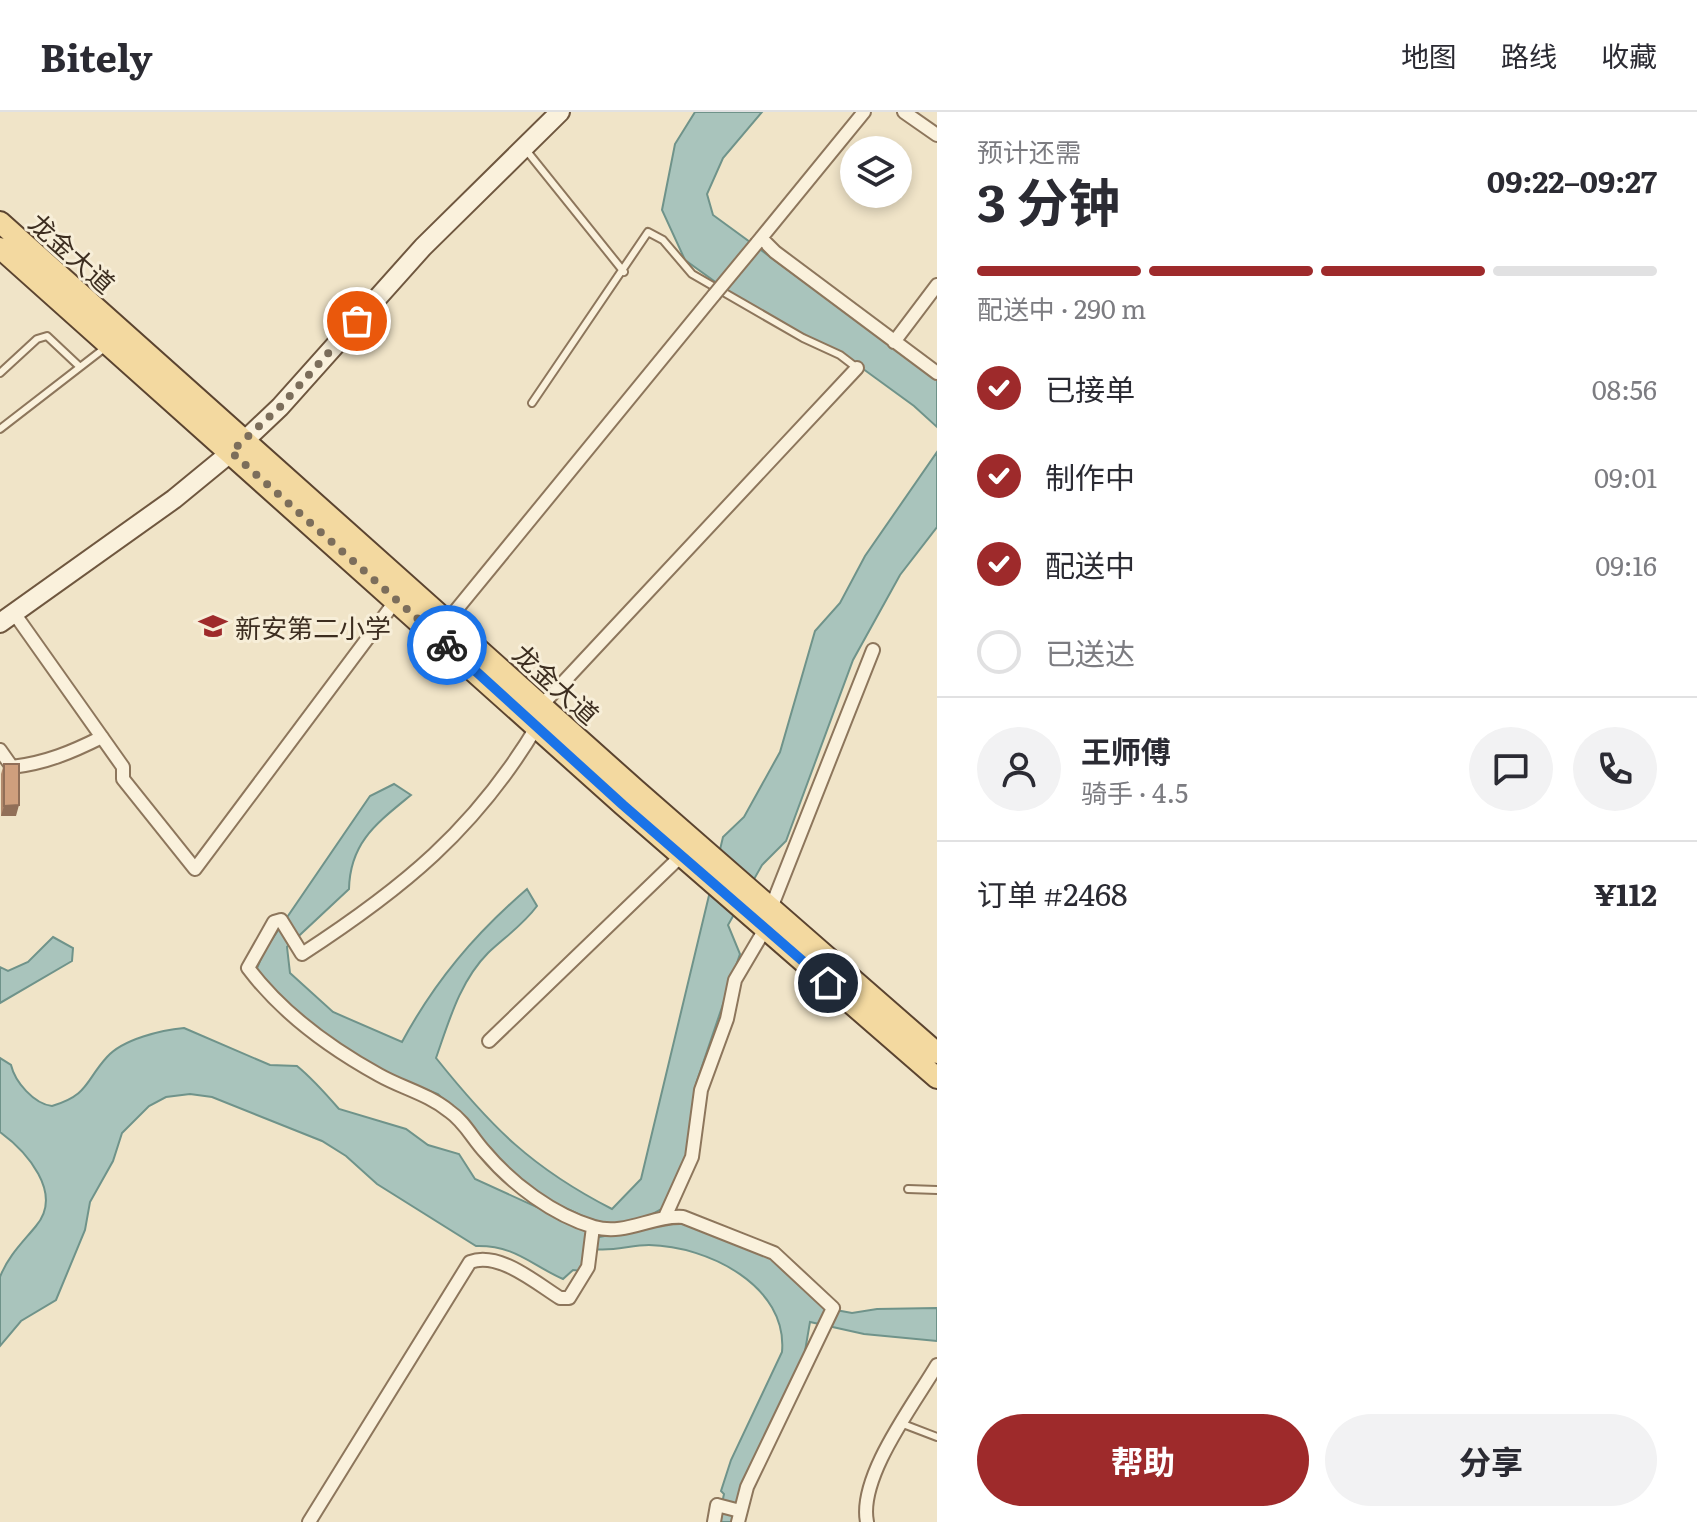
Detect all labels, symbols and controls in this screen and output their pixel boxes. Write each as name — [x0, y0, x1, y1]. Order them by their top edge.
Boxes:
text: Bitely — [40, 27, 153, 84]
text: 地图 — [1401, 34, 1457, 76]
text: 路线 — [1501, 34, 1557, 76]
text: 收藏 — [1601, 34, 1657, 76]
text: 预计还需 — [977, 131, 1081, 170]
map controls — [840, 136, 912, 208]
button: layers — [840, 136, 912, 208]
text: 09:22–09:27 — [1487, 158, 1657, 202]
text: 3 分钟 — [977, 161, 1120, 238]
street label: 龙金大道 — [21, 203, 125, 301]
pin — [323, 287, 391, 355]
text: 配送中 · 290 m — [977, 288, 1146, 327]
icon: bag — [335, 299, 379, 343]
icon: check — [977, 366, 1021, 410]
text: 已接单 — [1045, 366, 1135, 410]
text: 08:56 — [1592, 369, 1657, 408]
icon: check — [977, 454, 1021, 498]
text: 制作中 — [1045, 454, 1135, 498]
text: 09:01 — [1594, 457, 1657, 496]
icon: check — [977, 542, 1021, 586]
text: 配送中 — [1045, 542, 1135, 586]
text: 09:16 — [1595, 545, 1657, 584]
courier — [407, 605, 487, 685]
place label: 新安第二小学 — [235, 607, 391, 646]
school or university icon: 新安第二小学 — [198, 611, 228, 641]
icon: bike — [425, 623, 469, 667]
text: 已送达 — [1045, 630, 1135, 674]
street label: 龙金大道 — [505, 634, 609, 732]
button: person — [977, 727, 1061, 811]
button: chat — [1469, 727, 1553, 811]
button: phone — [1573, 727, 1657, 811]
text: 王师傅 — [1081, 728, 1171, 772]
text: 骑手 · 4.5 — [1081, 772, 1188, 811]
text: 订单 #2468 — [977, 871, 1128, 915]
text: ¥112 — [1594, 871, 1657, 915]
pin — [794, 949, 862, 1017]
icon: home — [806, 961, 850, 1005]
button: 帮助 — [977, 1414, 1309, 1506]
button: 分享 — [1325, 1414, 1657, 1506]

